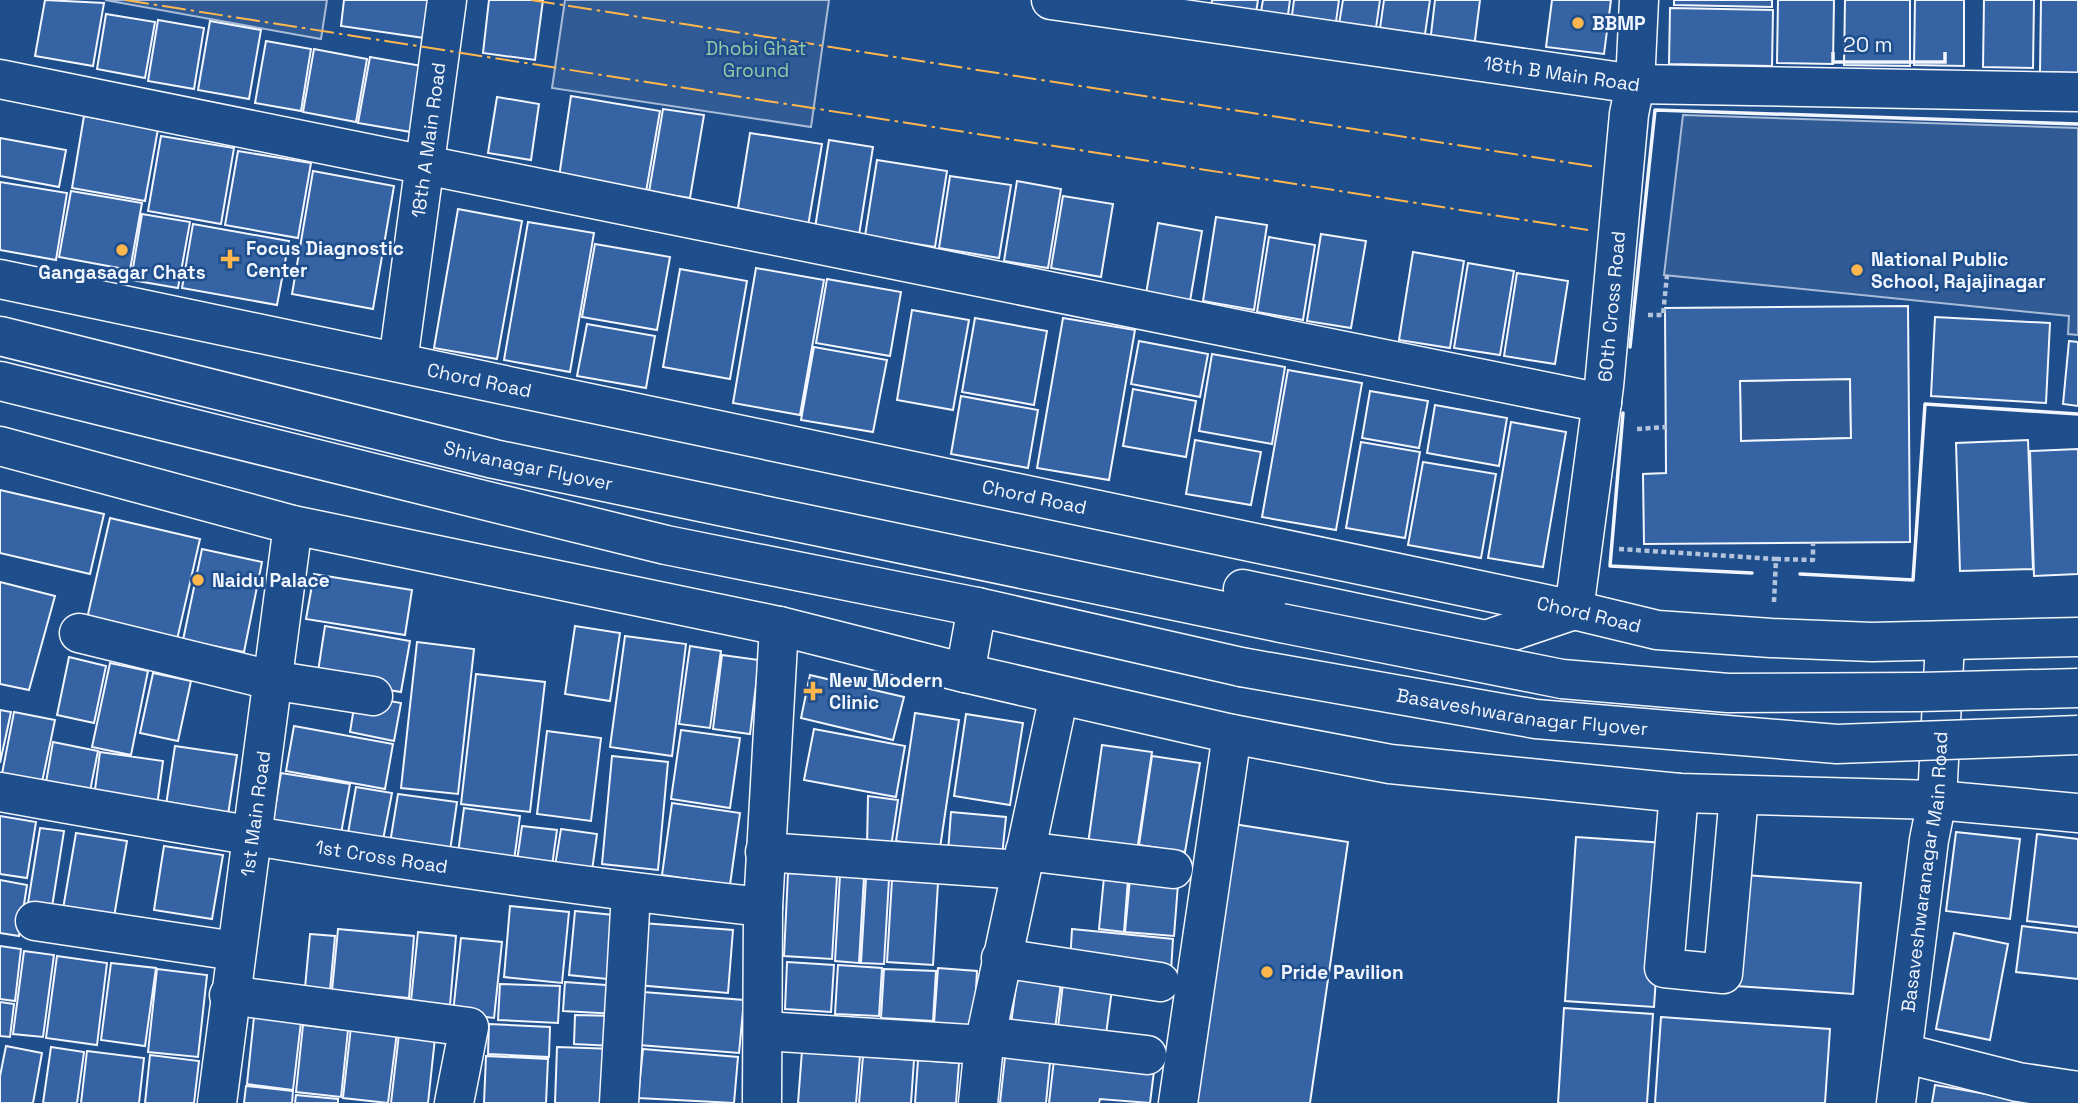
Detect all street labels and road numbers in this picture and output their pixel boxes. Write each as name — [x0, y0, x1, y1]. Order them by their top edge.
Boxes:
street label: 18th B Main Road — [1482, 50, 1642, 98]
street label: 18th A Main Road — [406, 61, 451, 219]
street label: 60th Cross Road — [1592, 230, 1631, 383]
street label: Chord Road — [425, 357, 534, 403]
street label: Shivanagar Flyover — [441, 435, 615, 496]
street label: Chord Road — [980, 474, 1089, 520]
street label: Chord Road — [1535, 591, 1644, 639]
street label: Basaveshwaranagar Flyover — [1394, 683, 1649, 741]
street label: Basaveshwaranagar Main Road — [1895, 731, 1953, 1014]
street label: 1st Main Road — [235, 749, 276, 878]
street label: 1st Cross Road — [313, 834, 449, 879]

